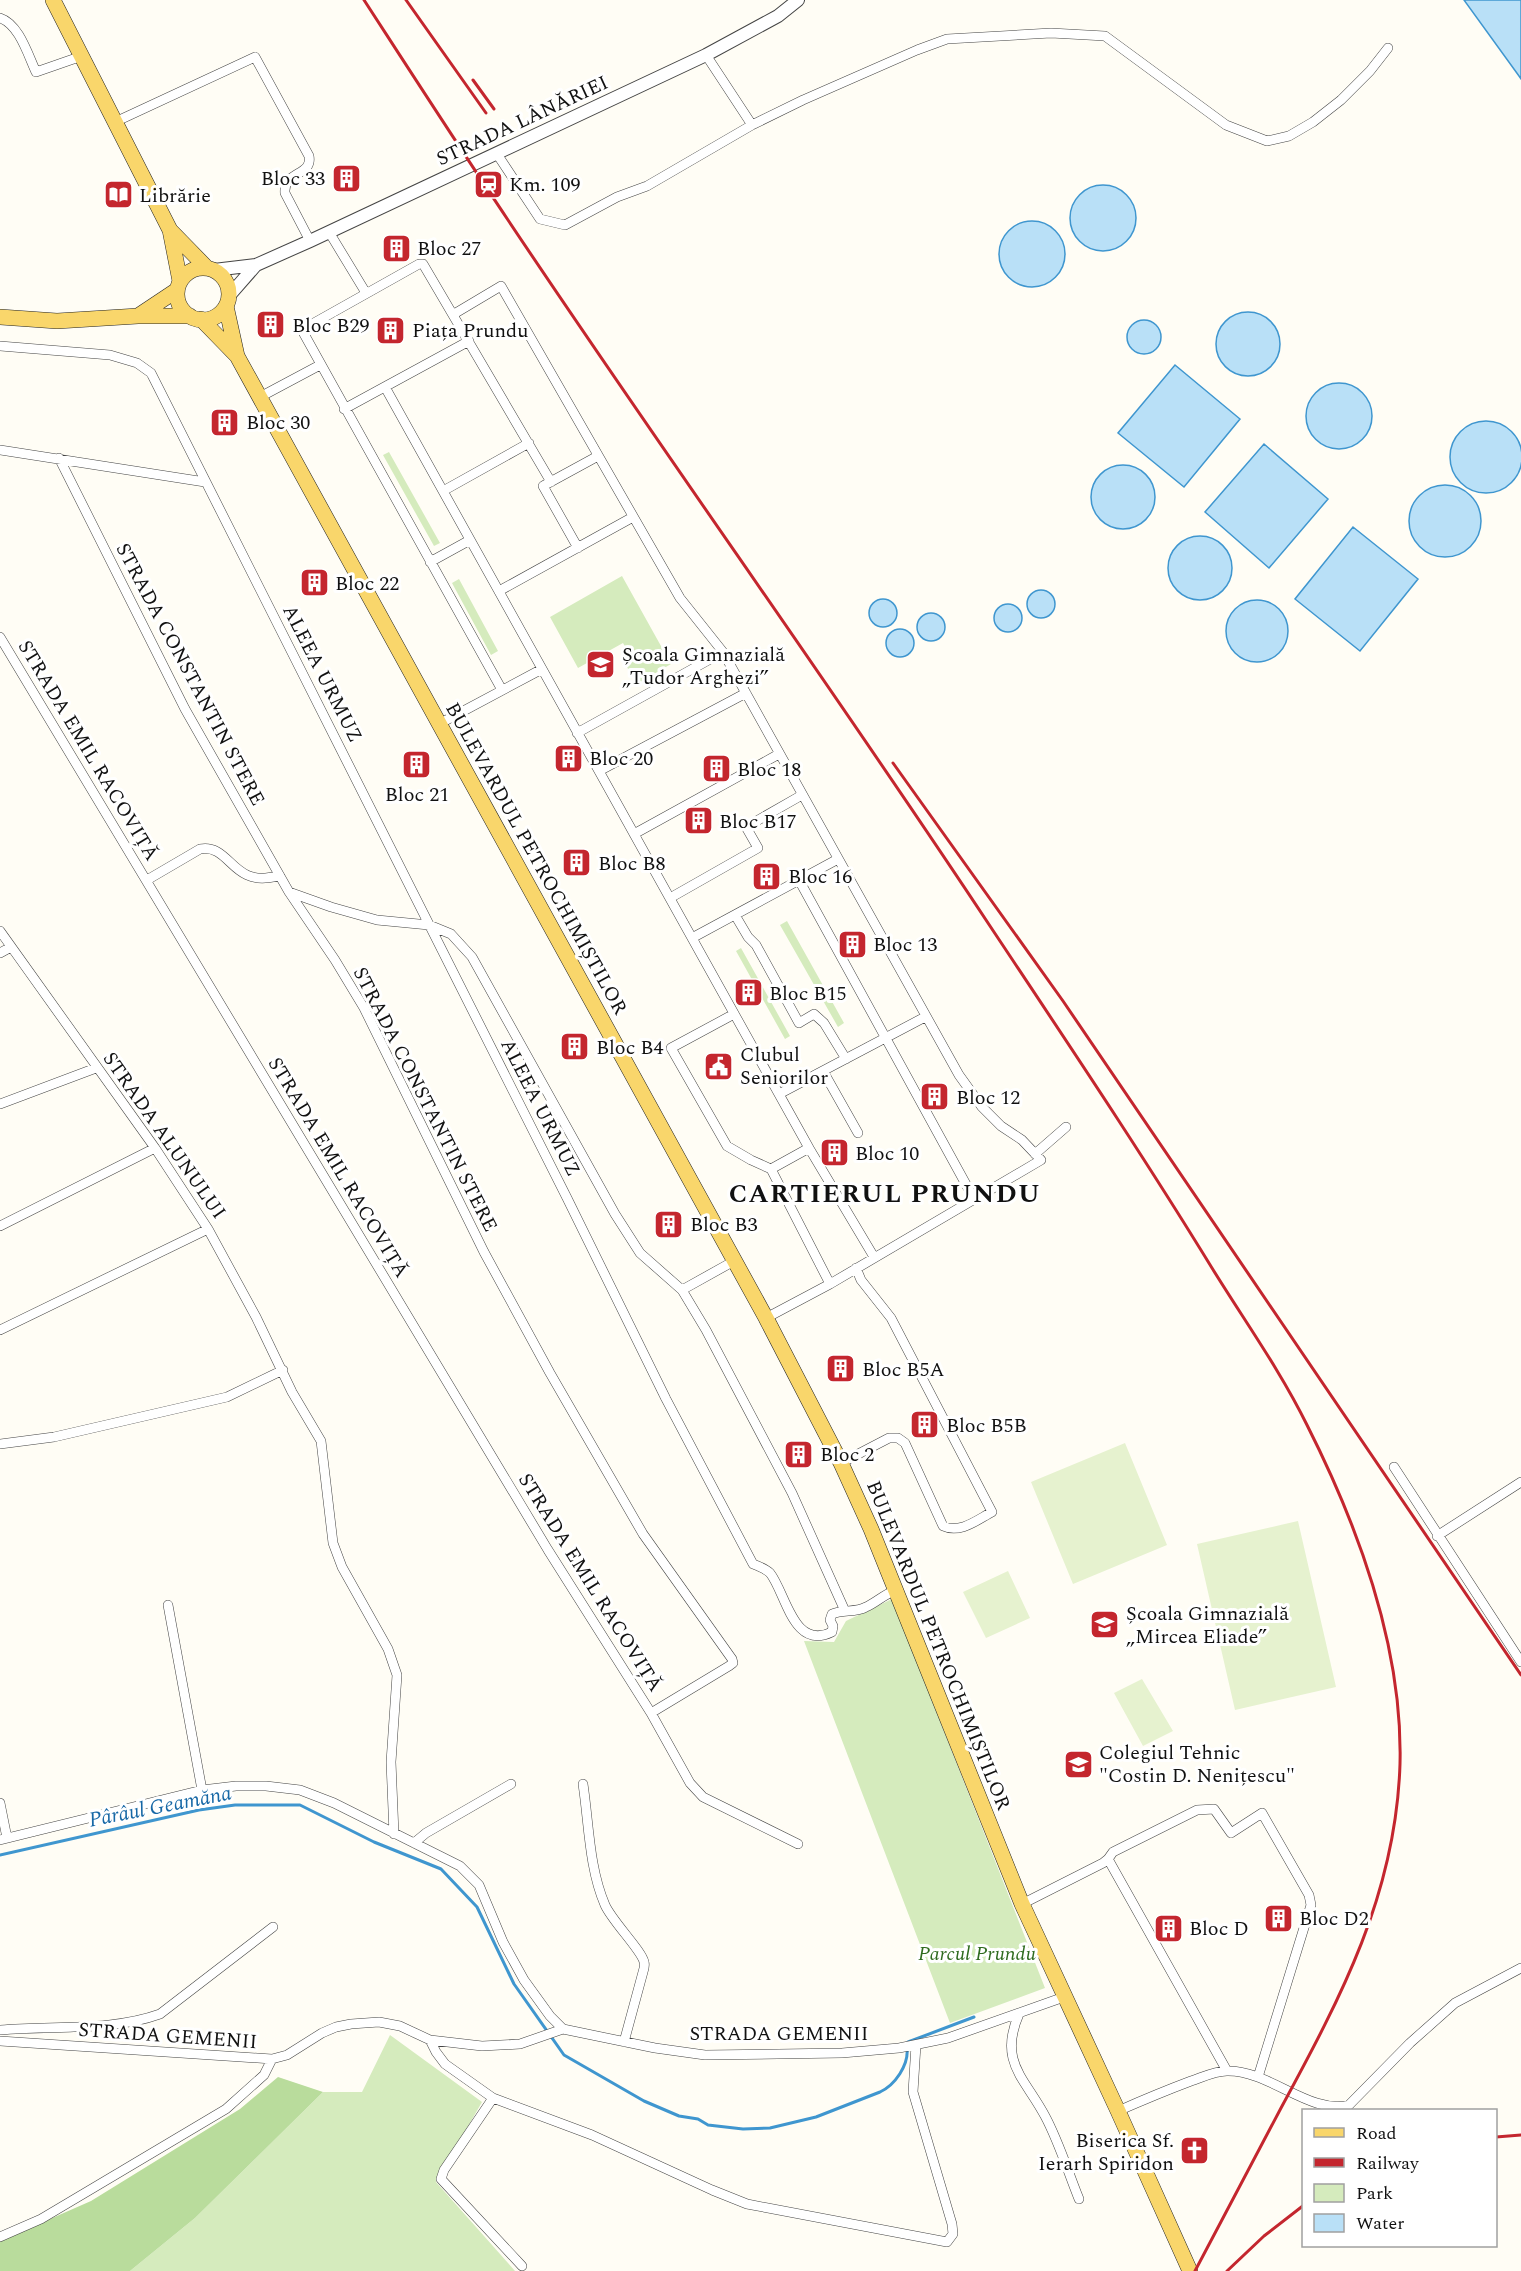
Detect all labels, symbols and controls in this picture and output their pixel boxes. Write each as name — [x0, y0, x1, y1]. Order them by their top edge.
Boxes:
street label: STRADA LÂNĂRIEI — [431, 68, 613, 174]
building icon: Bloc 33 — [330, 162, 362, 194]
place label: Bloc 33 — [261, 164, 325, 194]
station icon: Km. 109 — [472, 168, 504, 200]
place label: Km. 109 — [509, 170, 581, 200]
library icon: Librărie — [102, 179, 134, 211]
place label: Librărie — [139, 181, 211, 211]
building icon: Bloc 27 — [380, 232, 412, 264]
place label: Bloc 27 — [417, 234, 481, 264]
building icon: Bloc B29 — [255, 309, 287, 341]
place label: Bloc B29 — [292, 311, 369, 341]
building icon: Piața Prundu — [375, 314, 407, 346]
place label: Piața Prundu — [412, 316, 528, 346]
building icon: Bloc 30 — [209, 406, 241, 438]
place label: Bloc 30 — [246, 408, 310, 438]
street label: STRADA CONSTANTIN STERE — [108, 538, 272, 811]
building icon: Bloc 22 — [298, 567, 330, 599]
place label: Bloc 22 — [335, 569, 399, 599]
street label: ALEEA URMUZ — [274, 599, 370, 748]
street label: STRADA EMIL RACOVIȚĂ — [10, 634, 166, 867]
place label: Școala Gimnazială „Tudor Arghezi” — [622, 640, 785, 693]
school or university icon: Școala Gimnazială „Tudor Arghezi” — [585, 649, 617, 681]
street label: BULEVARDUL PETROCHIMIȘTILOR — [437, 697, 635, 1021]
building icon: Bloc 20 — [552, 742, 584, 774]
place label: Bloc 20 — [589, 744, 653, 774]
building icon: Bloc 21 — [401, 748, 433, 780]
building icon: Bloc 18 — [700, 753, 732, 785]
place label: Bloc 18 — [737, 755, 801, 785]
place label: Bloc 21 — [385, 780, 449, 810]
building icon: Bloc B17 — [682, 805, 714, 837]
place label: Bloc B17 — [719, 807, 796, 837]
building icon: Bloc B8 — [561, 847, 593, 879]
place label: Bloc B8 — [598, 849, 665, 879]
building icon: Bloc 16 — [751, 860, 783, 892]
place label: Bloc 16 — [788, 862, 852, 892]
building icon: Bloc 13 — [836, 928, 868, 960]
place label: Bloc 13 — [873, 930, 937, 960]
street label: STRADA CONSTANTIN STERE — [345, 962, 505, 1237]
building icon: Bloc B15 — [732, 977, 764, 1009]
place label: Bloc B15 — [769, 979, 846, 1009]
building icon: Bloc B4 — [559, 1031, 591, 1063]
street label: ALEEA URMUZ — [492, 1033, 588, 1182]
place label: Bloc B4 — [596, 1033, 663, 1063]
place label: Clubul Seniorilor — [740, 1040, 828, 1093]
street label: STRADA ALUNULUI — [95, 1046, 233, 1225]
public building icon: Clubul Seniorilor — [703, 1050, 735, 1082]
street label: STRADA EMIL RACOVIȚĂ — [260, 1051, 416, 1284]
building icon: Bloc 12 — [919, 1081, 951, 1113]
place label: Bloc 12 — [956, 1083, 1020, 1113]
building icon: Bloc 10 — [818, 1137, 850, 1169]
place label: Bloc 10 — [855, 1139, 919, 1169]
district label: CARTIERUL PRUNDU — [729, 1174, 1041, 1214]
building icon: Bloc B3 — [653, 1208, 685, 1240]
place label: Bloc B3 — [690, 1210, 757, 1240]
building icon: Bloc B5A — [825, 1353, 857, 1385]
place label: Bloc B5A — [862, 1355, 944, 1385]
building icon: Bloc B5B — [909, 1409, 941, 1441]
place label: Bloc B5B — [946, 1411, 1027, 1441]
building icon: Bloc 2 — [783, 1438, 815, 1470]
place label: Bloc 2 — [820, 1440, 874, 1470]
street label: STRADA EMIL RACOVIȚĂ — [510, 1467, 670, 1698]
street label: BULEVARDUL PETROCHIMIȘTILOR — [858, 1476, 1018, 1815]
place label: Școala Gimnazială „Mircea Eliade” — [1126, 1599, 1289, 1652]
school or university icon: Școala Gimnazială „Mircea Eliade” — [1089, 1609, 1121, 1641]
place label: Colegiul Tehnic "Costin D. Nenițescu" — [1099, 1738, 1295, 1791]
school or university icon: Colegiul Tehnic "Costin D. Nenițescu" — [1062, 1748, 1094, 1780]
water label: Pârâul Geamăna — [86, 1777, 235, 1837]
building icon: Bloc D2 — [1262, 1902, 1294, 1934]
place label: Bloc D2 — [1299, 1904, 1369, 1934]
building icon: Bloc D — [1152, 1912, 1184, 1944]
place label: Bloc D — [1189, 1914, 1249, 1944]
park label: Parcul Prundu — [918, 1939, 1037, 1969]
street label: STRADA GEMENII — [77, 2015, 258, 2057]
street label: STRADA GEMENII — [689, 2019, 869, 2049]
legend — [1302, 2109, 1497, 2247]
text: Road — [1356, 2120, 1397, 2147]
place label: Biserica Sf. Ierarh Spiridon — [1038, 2126, 1174, 2179]
church icon: Biserica Sf. Ierarh Spiridon — [1179, 2135, 1211, 2167]
text: Railway — [1356, 2150, 1420, 2177]
text: Park — [1356, 2180, 1393, 2207]
text: Water — [1356, 2210, 1404, 2237]

